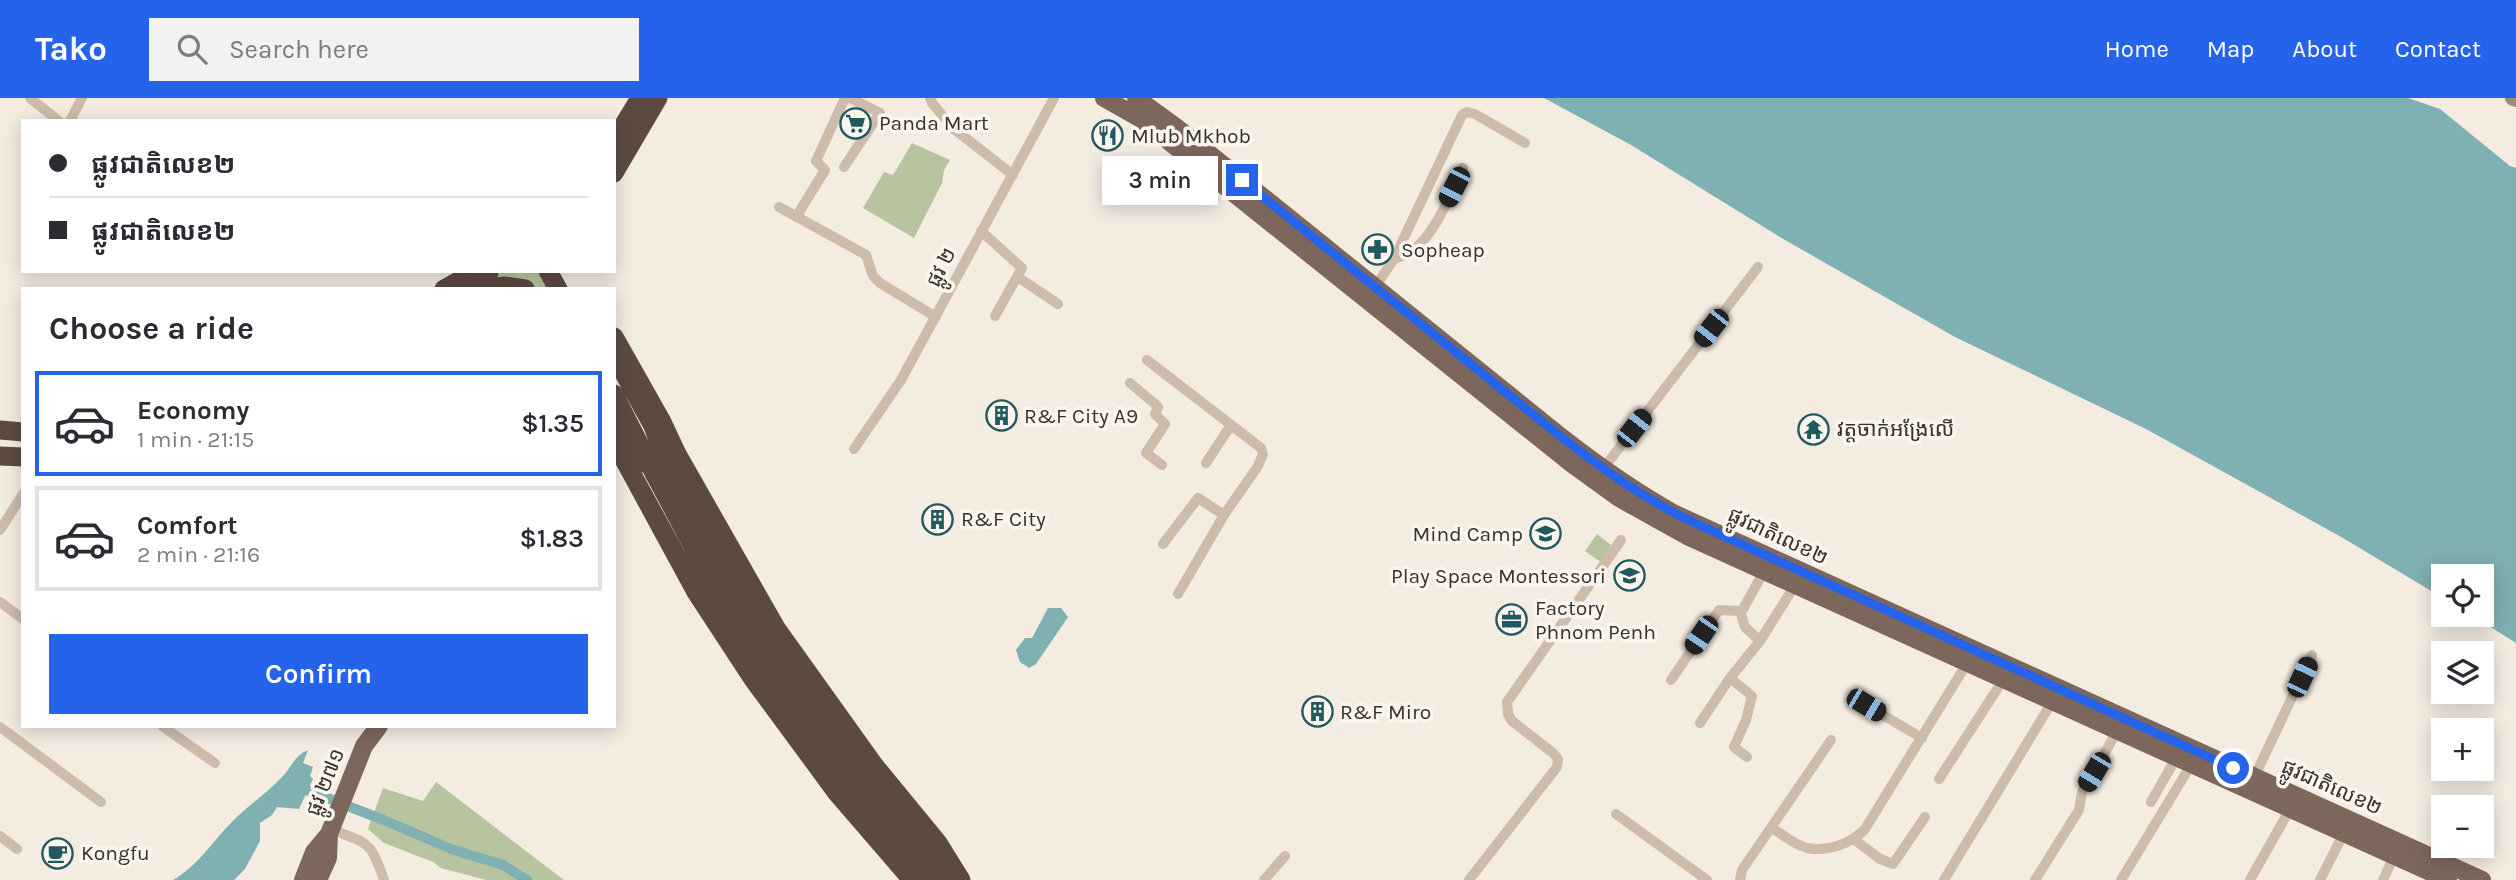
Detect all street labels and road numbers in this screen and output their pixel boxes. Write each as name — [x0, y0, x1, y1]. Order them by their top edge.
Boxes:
street label: ផ្លូវ ២ — [921, 243, 967, 294]
street label: ផ្លូវជាតិលេខ២ — [1721, 502, 1832, 576]
street label: ផ្លូវ ២៧១ — [301, 745, 356, 822]
street label: ផ្លូវជាតិលេខ២ — [2275, 754, 2386, 826]

